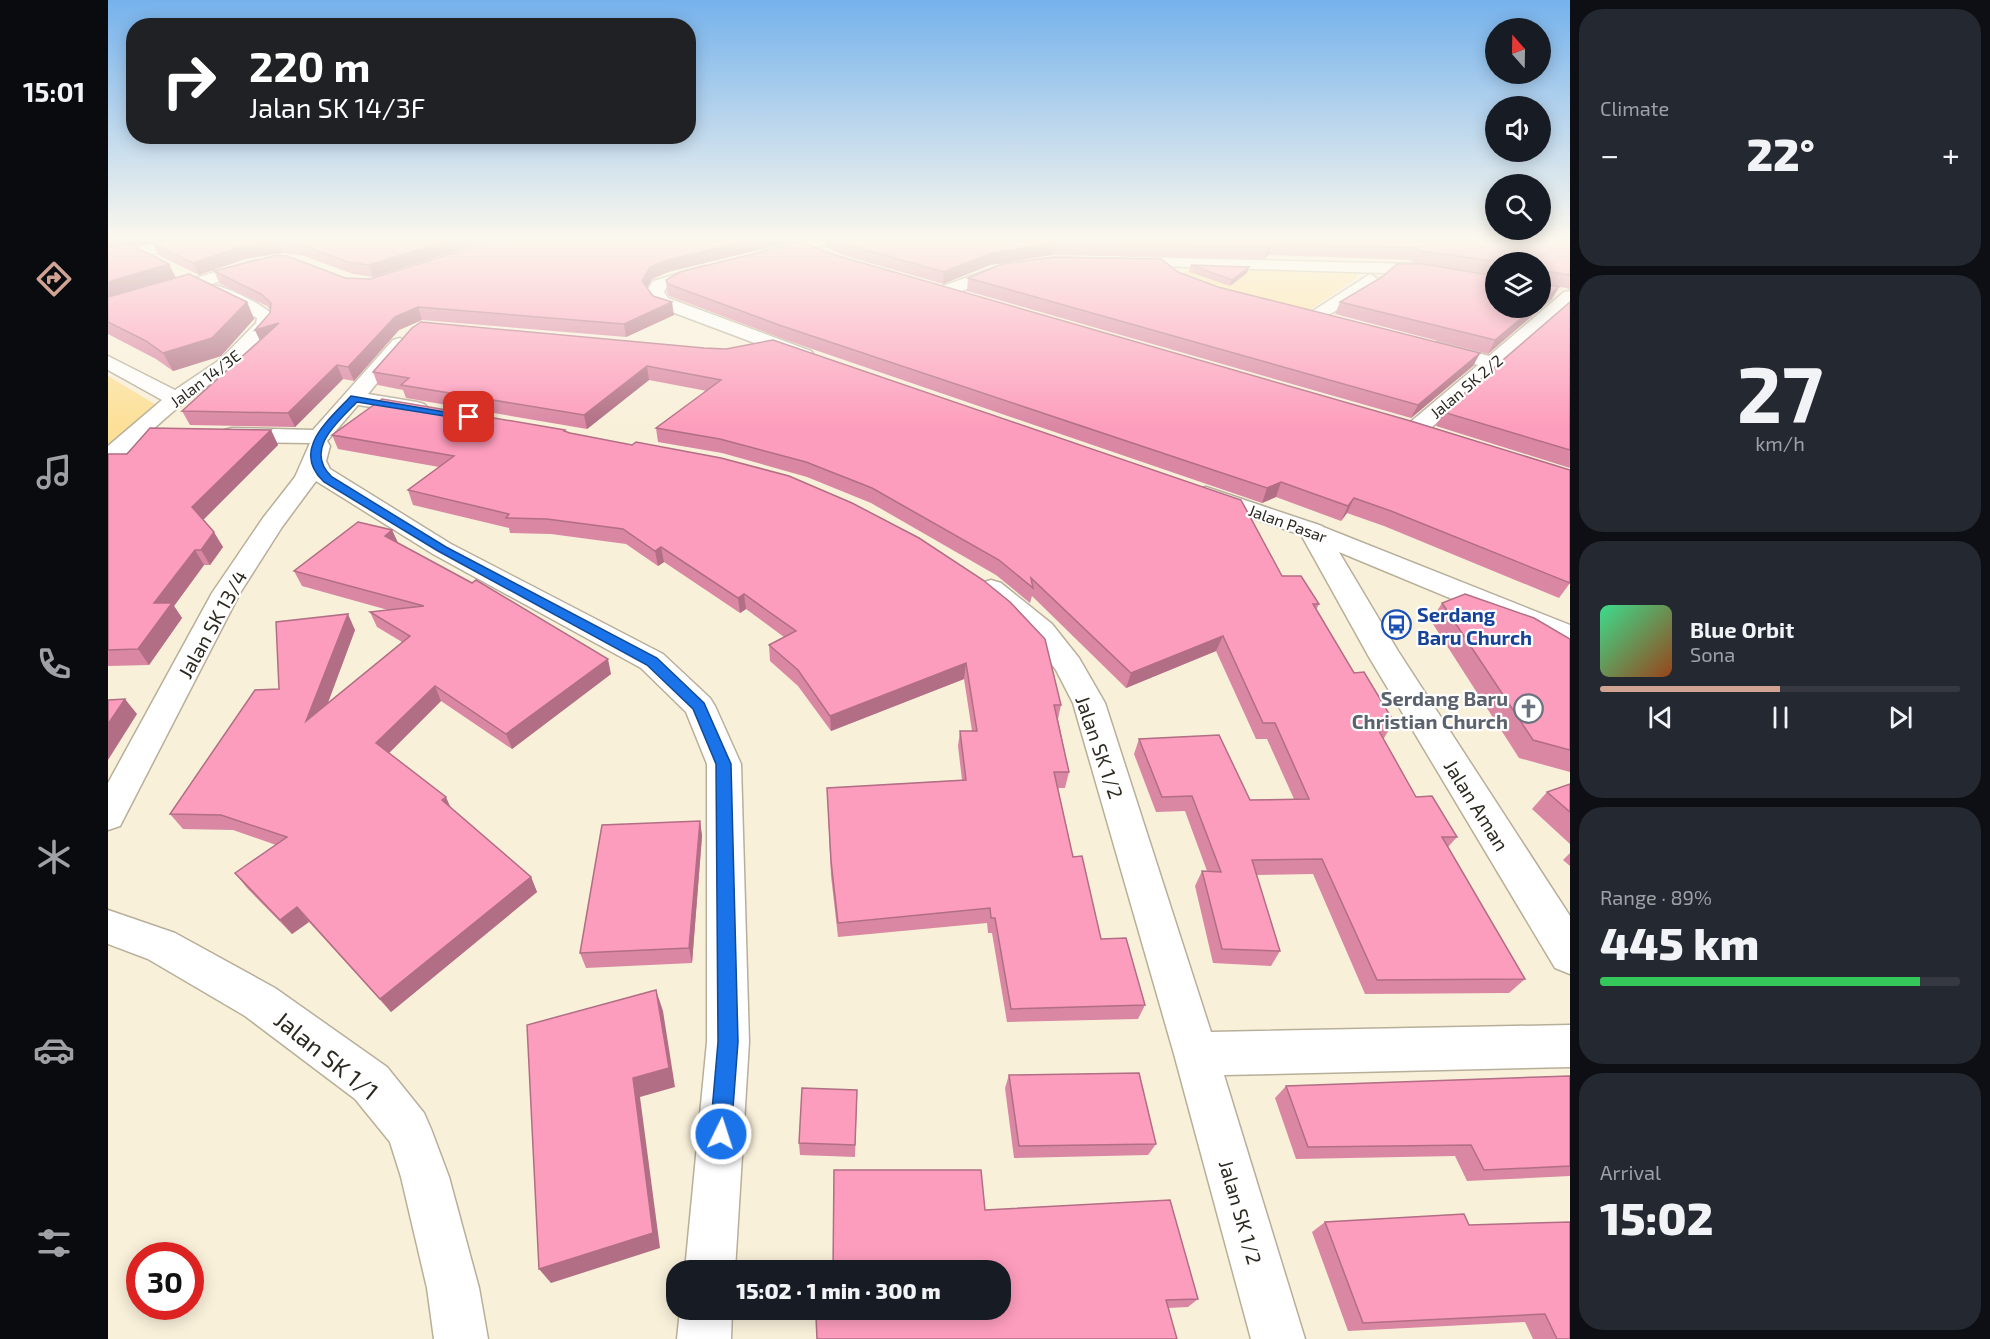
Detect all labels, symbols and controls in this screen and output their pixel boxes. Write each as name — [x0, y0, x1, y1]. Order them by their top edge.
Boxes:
north arrow — [1485, 18, 1551, 84]
map controls — [1485, 18, 1551, 318]
text: 220 m — [249, 40, 370, 90]
icon: right — [150, 42, 228, 120]
text: 15:01 — [23, 75, 85, 107]
text: Jalan SK 14/3F — [249, 91, 425, 123]
button: sound — [1485, 96, 1551, 162]
text: Climate — [1600, 96, 1669, 120]
text: 22° — [1746, 126, 1815, 180]
text: − — [1600, 134, 1619, 174]
text: + — [1942, 134, 1960, 174]
button: search — [1485, 174, 1551, 240]
button: layers — [1485, 252, 1551, 318]
icon: directions — [33, 258, 75, 300]
street label: Jalan 14/3E — [166, 345, 244, 411]
text: 27 — [1737, 345, 1823, 439]
street label: Jalan SK 2/2 — [1426, 350, 1506, 422]
pin — [443, 391, 494, 442]
icon: arrive — [452, 400, 485, 433]
text: km/h — [1755, 431, 1805, 455]
icon: music — [33, 451, 75, 493]
street label: Jalan Pasar — [1246, 500, 1330, 546]
street label: Jalan SK 13/4 — [172, 566, 252, 682]
place label: Serdang Baru Church — [1417, 602, 1532, 649]
bus stop icon: Serdang Baru Church — [1380, 609, 1412, 641]
text: Blue Orbit — [1690, 616, 1794, 642]
text: Sona — [1690, 642, 1735, 666]
icon: phone — [33, 643, 75, 685]
place label: Serdang Baru Christian Church — [1352, 686, 1508, 733]
street label: Jalan SK 1/2 — [1071, 692, 1129, 802]
church icon: Serdang Baru Christian Church — [1513, 693, 1545, 725]
icon: previous — [1644, 701, 1677, 734]
icon: pause — [1764, 701, 1797, 734]
icon: next — [1884, 701, 1917, 734]
street label: Jalan Aman — [1440, 755, 1514, 855]
icon: climate — [33, 836, 75, 878]
text: Range · 89% — [1600, 885, 1712, 909]
text: 445 km — [1600, 915, 1759, 969]
street label: Jalan SK 1/1 — [269, 1004, 385, 1106]
icon: car — [33, 1029, 75, 1071]
position arrow — [689, 1102, 753, 1166]
street label: Jalan SK 1/2 — [1215, 1157, 1267, 1267]
text: Arrival — [1600, 1160, 1661, 1184]
text: 15:02 — [1600, 1190, 1713, 1244]
icon: filters — [33, 1222, 75, 1264]
speed limit sign: 30 — [126, 1242, 204, 1320]
text: 15:02 · 1 min · 300 m — [736, 1277, 941, 1303]

